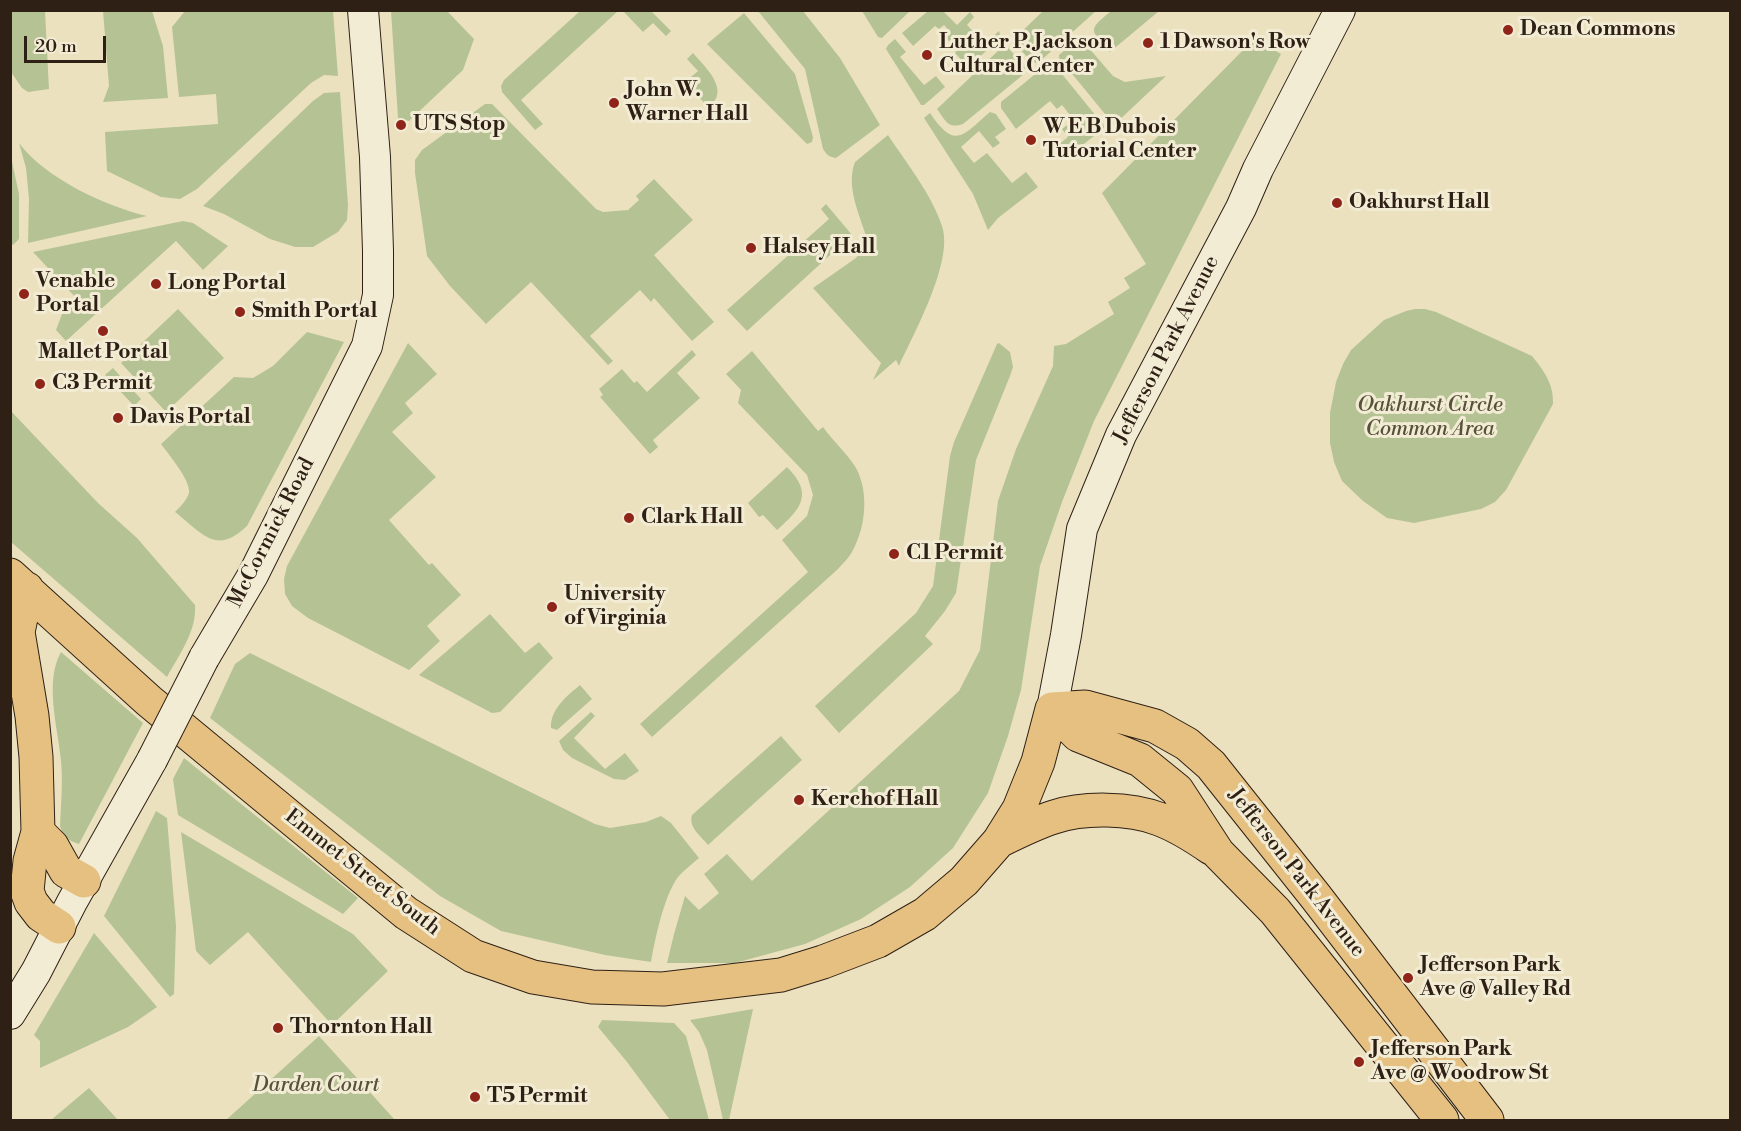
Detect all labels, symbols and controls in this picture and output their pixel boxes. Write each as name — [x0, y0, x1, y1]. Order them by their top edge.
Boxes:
place label: Dean Commons — [1520, 17, 1675, 43]
marker: Dean Commons — [1501, 23, 1515, 37]
scale bar — [27, 24, 110, 62]
place label: Luther P. Jackson Cultural Center — [939, 30, 1112, 80]
place label: 1 Dawson's Row — [1160, 30, 1310, 56]
text: 20 m — [35, 35, 77, 58]
marker: 1 Dawson's Row — [1141, 36, 1155, 50]
marker: Luther P. Jackson Cultural Center — [920, 48, 934, 62]
place label: John W. Warner Hall — [626, 78, 748, 128]
marker: John W. Warner Hall — [607, 96, 621, 110]
place label: UTS Stop — [413, 112, 506, 138]
place label: W E B Dubois Tutorial Center — [1043, 115, 1197, 165]
marker: UTS Stop — [394, 118, 408, 132]
marker: W E B Dubois Tutorial Center — [1024, 133, 1038, 147]
place label: Oakhurst Hall — [1349, 190, 1490, 216]
marker: Oakhurst Hall — [1330, 196, 1344, 210]
place label: Halsey Hall — [763, 235, 875, 261]
marker: Halsey Hall — [744, 241, 758, 255]
street label: Jefferson Park Avenue — [1109, 252, 1225, 448]
place label: Venable Portal — [36, 269, 115, 319]
place label: Long Portal — [168, 271, 286, 297]
marker: Long Portal — [149, 277, 163, 291]
marker: Venable Portal — [17, 287, 31, 301]
place label: Smith Portal — [252, 299, 377, 325]
marker: Smith Portal — [233, 305, 247, 319]
marker: Mallet Portal — [96, 324, 110, 338]
place label: Mallet Portal — [38, 340, 168, 366]
place label: C3 Permit — [52, 371, 152, 397]
marker: C3 Permit — [33, 377, 47, 391]
park label: Oakhurst Circle Common Area — [1357, 393, 1503, 443]
place label: Davis Portal — [130, 405, 251, 431]
marker: Davis Portal — [111, 411, 125, 425]
street label: McCormick Road — [223, 454, 321, 612]
place label: Clark Hall — [641, 505, 743, 531]
marker: Clark Hall — [622, 511, 636, 525]
place label: C1 Permit — [906, 541, 1003, 567]
marker: C1 Permit — [887, 547, 901, 561]
place label: University of Virginia — [564, 582, 667, 632]
marker: University of Virginia — [545, 600, 559, 614]
street label: Jefferson Park Avenue — [1222, 783, 1370, 963]
place label: Kerchof Hall — [811, 787, 938, 813]
marker: Kerchof Hall — [792, 793, 806, 807]
street label: Emmet Street South — [279, 804, 445, 942]
place label: Jefferson Park Ave @ Valley Rd — [1420, 953, 1571, 1003]
marker: Jefferson Park Ave @ Valley Rd — [1401, 971, 1415, 985]
place label: Thornton Hall — [290, 1015, 433, 1041]
marker: Thornton Hall — [271, 1021, 285, 1035]
place label: Jefferson Park Ave @ Woodrow St — [1371, 1037, 1548, 1087]
marker: Jefferson Park Ave @ Woodrow St — [1352, 1055, 1366, 1069]
park label: Darden Court — [252, 1073, 380, 1099]
place label: T5 Permit — [487, 1084, 588, 1110]
marker: T5 Permit — [468, 1090, 482, 1104]

